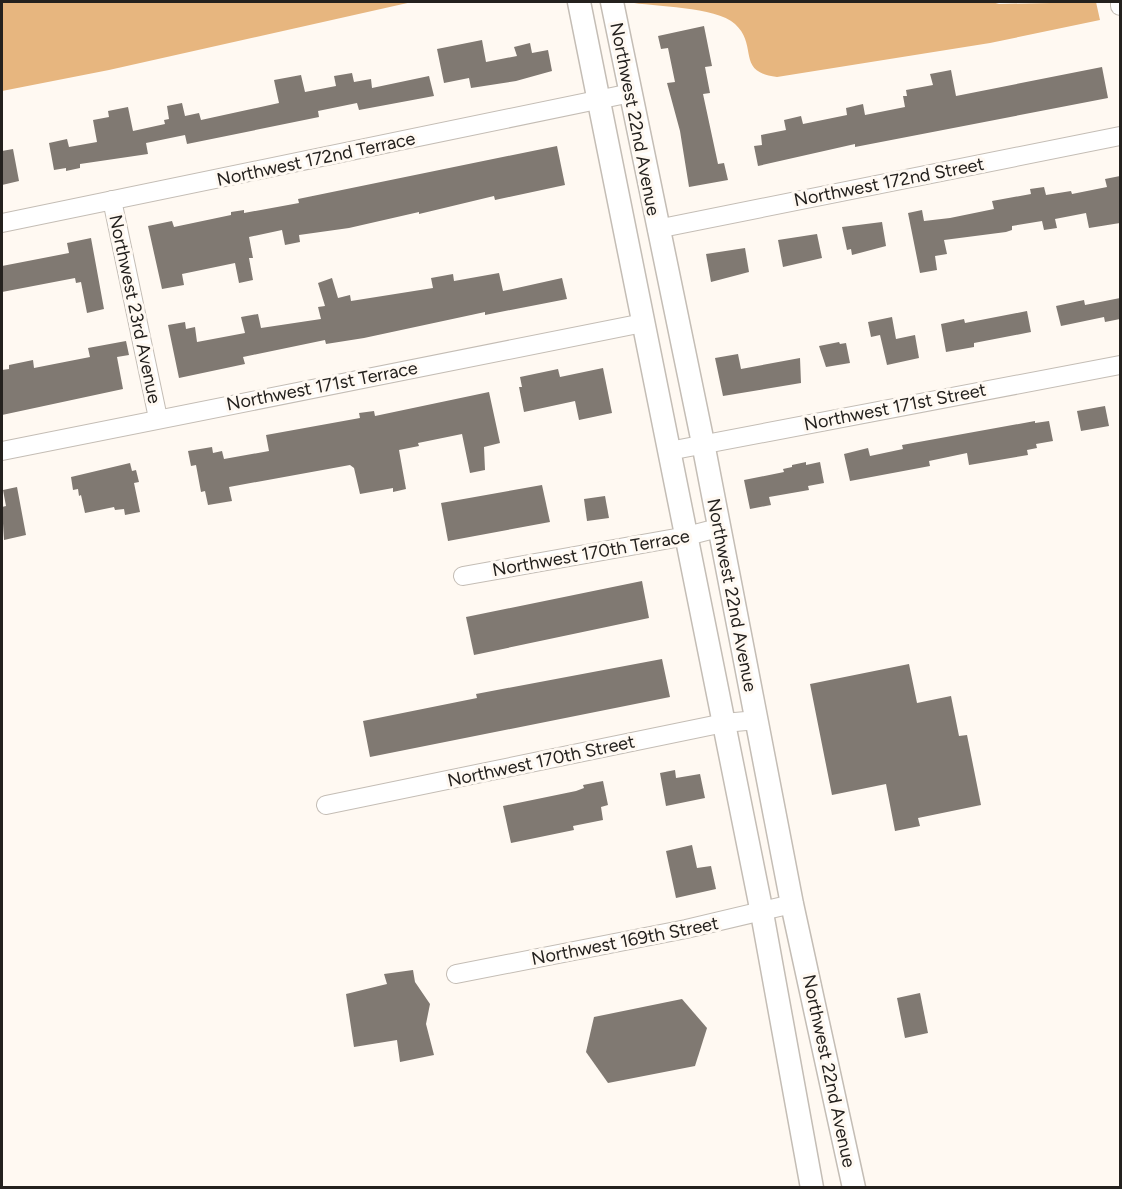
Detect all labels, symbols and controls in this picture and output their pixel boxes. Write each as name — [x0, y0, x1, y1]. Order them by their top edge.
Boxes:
street label: Northwest 22nd Avenue — [605, 20, 665, 218]
street label: Northwest 172nd Terrace — [215, 127, 417, 191]
street label: Northwest 172nd Street — [792, 153, 986, 211]
street label: Northwest 23rd Avenue — [104, 213, 166, 406]
street label: Northwest 171st Terrace — [225, 357, 420, 415]
street label: Northwest 171st Street — [802, 379, 988, 435]
street label: Northwest 22nd Avenue — [702, 496, 762, 694]
street label: Northwest 170th Terrace — [491, 525, 692, 581]
street label: Northwest 170th Street — [445, 730, 637, 792]
street label: Northwest 169th Street — [530, 912, 721, 970]
street label: Northwest 22nd Avenue — [798, 973, 860, 1170]

